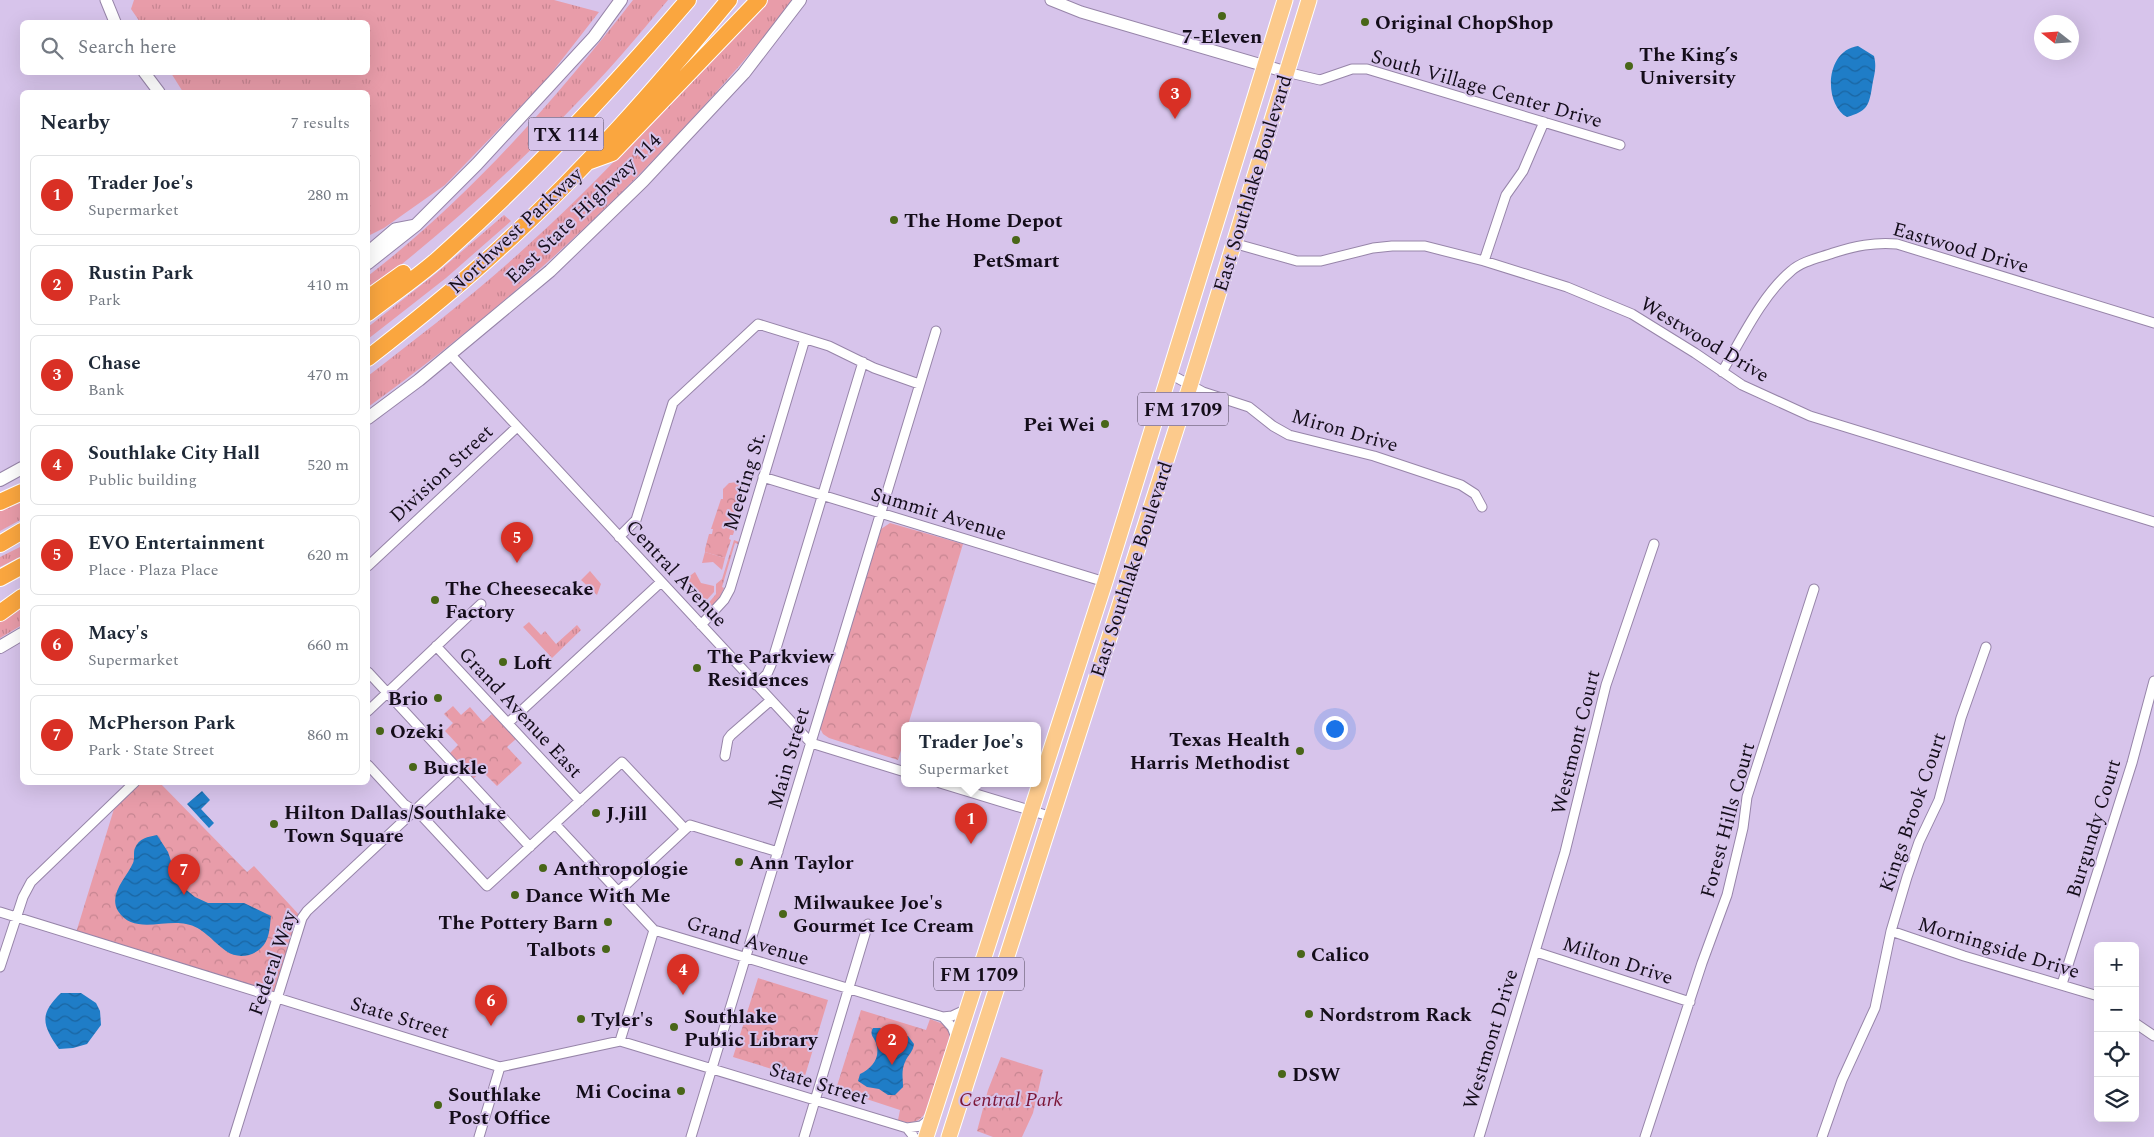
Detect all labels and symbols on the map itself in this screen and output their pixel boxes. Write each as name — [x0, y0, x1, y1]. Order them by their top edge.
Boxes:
place label: Original ChopShop — [1375, 8, 1554, 38]
marker: 7-Eleven — [1216, 10, 1228, 22]
north arrow — [2034, 15, 2079, 60]
marker: Original ChopShop — [1359, 16, 1371, 28]
place label: 7-Eleven — [1182, 22, 1262, 52]
place label: The King’s University — [1639, 40, 1738, 93]
street label: South Village Center Drive — [1368, 42, 1606, 136]
marker: The King’s University — [1623, 60, 1635, 72]
street label: East Southlake Boulevard — [1206, 71, 1300, 296]
pin: 3 — [1159, 78, 1191, 119]
road number: TX 114 — [528, 118, 604, 150]
street label: East State Highway 114 — [499, 126, 668, 291]
street label: Northwest Parkway — [442, 159, 591, 301]
place label: The Home Depot — [904, 206, 1063, 236]
marker: The Home Depot — [888, 214, 900, 226]
street label: Eastwood Drive — [1889, 214, 2032, 282]
marker: PetSmart — [1010, 234, 1022, 246]
place label: PetSmart — [973, 246, 1060, 276]
street label: Westwood Drive — [1634, 289, 1775, 390]
road number: FM 1709 — [1138, 392, 1228, 426]
street label: Miron Drive — [1288, 401, 1402, 461]
place label: Pei Wei — [1023, 410, 1095, 440]
street label: Division Street — [383, 418, 500, 530]
marker: Pei Wei — [1099, 418, 1111, 430]
street label: Meeting St. — [716, 428, 774, 535]
street label: East Southlake Boulevard — [1083, 457, 1181, 681]
street label: Summit Avenue — [867, 479, 1010, 549]
street label: Central Avenue — [618, 513, 734, 634]
pin: 5 — [501, 522, 533, 563]
place label: The Cheesecake Factory — [445, 574, 593, 627]
marker: The Cheesecake Factory — [429, 594, 441, 606]
street label: Grand Avenue East — [451, 640, 589, 785]
place label: The Parkview Residences — [707, 642, 835, 695]
place label: Loft — [513, 648, 552, 678]
marker: Loft — [497, 656, 509, 668]
marker: The Parkview Residences — [691, 662, 703, 674]
street label: Westmont Court — [1544, 667, 1608, 818]
place label: Brio — [388, 684, 428, 714]
marker: Brio — [432, 692, 444, 704]
street label: Main Street — [760, 704, 818, 813]
your location — [1322, 716, 1348, 742]
place label: Ozeki — [390, 717, 444, 747]
marker: Ozeki — [374, 725, 386, 737]
place label: Texas Health Harris Methodist — [1130, 725, 1290, 778]
street label: Kings Brook Court — [1872, 729, 1954, 896]
street label: Forest Hills Court — [1693, 739, 1763, 901]
marker: Texas Health Harris Methodist — [1294, 745, 1306, 757]
place label: Buckle — [423, 753, 487, 783]
street label: Burgundy Court — [2059, 755, 2129, 901]
marker: Buckle — [407, 761, 419, 773]
place label: Hilton Dallas/Southlake Town Square — [284, 798, 506, 851]
place label: J.Jill — [606, 799, 647, 829]
pin: 1 — [955, 803, 987, 844]
marker: J.Jill — [590, 807, 602, 819]
marker: Hilton Dallas/Southlake Town Square — [268, 818, 280, 830]
place label: Ann Taylor — [749, 848, 854, 878]
pin: 7 — [168, 854, 200, 895]
place label: Anthropologie — [553, 854, 688, 884]
marker: Ann Taylor — [733, 856, 745, 868]
marker: Anthropologie — [537, 862, 549, 874]
place label: Dance With Me — [525, 881, 670, 911]
place label: Milwaukee Joe's Gourmet Ice Cream — [793, 888, 974, 941]
marker: Dance With Me — [509, 889, 521, 901]
street label: Federal Way — [241, 905, 305, 1020]
place label: The Pottery Barn — [438, 908, 598, 938]
street label: Grand Avenue — [683, 908, 813, 974]
marker: Milwaukee Joe's Gourmet Ice Cream — [777, 908, 789, 920]
street label: Morningside Drive — [1914, 909, 2083, 987]
marker: The Pottery Barn — [602, 916, 614, 928]
street label: Milton Drive — [1558, 929, 1677, 993]
place label: Talbots — [526, 935, 596, 965]
place label: Calico — [1311, 940, 1369, 970]
marker: Talbots — [600, 943, 612, 955]
marker: Calico — [1295, 948, 1307, 960]
pin: 4 — [667, 954, 699, 995]
road number: FM 1709 — [934, 958, 1024, 991]
street label: Westmont Drive — [1455, 965, 1527, 1113]
pin: 6 — [475, 985, 507, 1026]
street label: State Street — [347, 989, 453, 1047]
place label: Nordstrom Rack — [1319, 1000, 1472, 1030]
place label: Southlake Public Library — [684, 1002, 819, 1055]
place label: Tyler's — [591, 1005, 653, 1035]
marker: Nordstrom Rack — [1303, 1008, 1315, 1020]
marker: Tyler's — [575, 1013, 587, 1025]
marker: Southlake Public Library — [668, 1021, 680, 1033]
pin: 2 — [876, 1024, 908, 1065]
street label: State Street — [766, 1055, 872, 1113]
place label: DSW — [1292, 1060, 1341, 1090]
marker: DSW — [1276, 1068, 1288, 1080]
place label: Mi Cocina — [575, 1077, 672, 1107]
place label: Southlake Post Office — [448, 1080, 551, 1133]
marker: Mi Cocina — [675, 1085, 687, 1097]
park label: Central Park — [959, 1085, 1064, 1115]
marker: Southlake Post Office — [432, 1099, 444, 1111]

